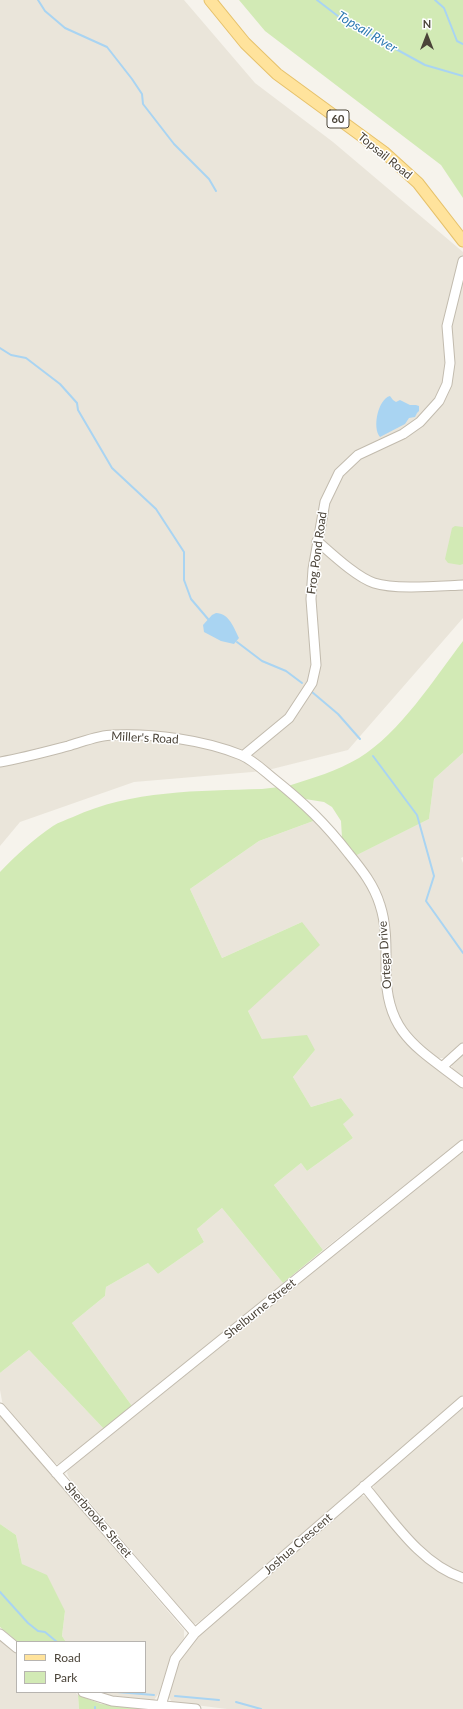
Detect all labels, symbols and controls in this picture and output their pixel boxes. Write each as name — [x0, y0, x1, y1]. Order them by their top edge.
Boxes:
water label: Topsail River — [334, 8, 400, 56]
north arrow — [407, 16, 447, 56]
text: N — [423, 17, 431, 30]
road number: 60 — [327, 110, 349, 128]
street label: Topsail Road — [355, 130, 415, 182]
street label: Frog Pond Road — [304, 511, 330, 595]
street label: Miller's Road — [111, 729, 179, 747]
street label: Ortega Drive — [375, 920, 395, 990]
street label: Shelburne Street — [221, 1276, 299, 1342]
street label: Sherbrooke Street — [61, 1479, 135, 1561]
street label: Joshua Crescent — [261, 1510, 335, 1578]
legend — [16, 1641, 146, 1693]
text: Road — [54, 1650, 81, 1665]
text: Park — [54, 1670, 77, 1685]

